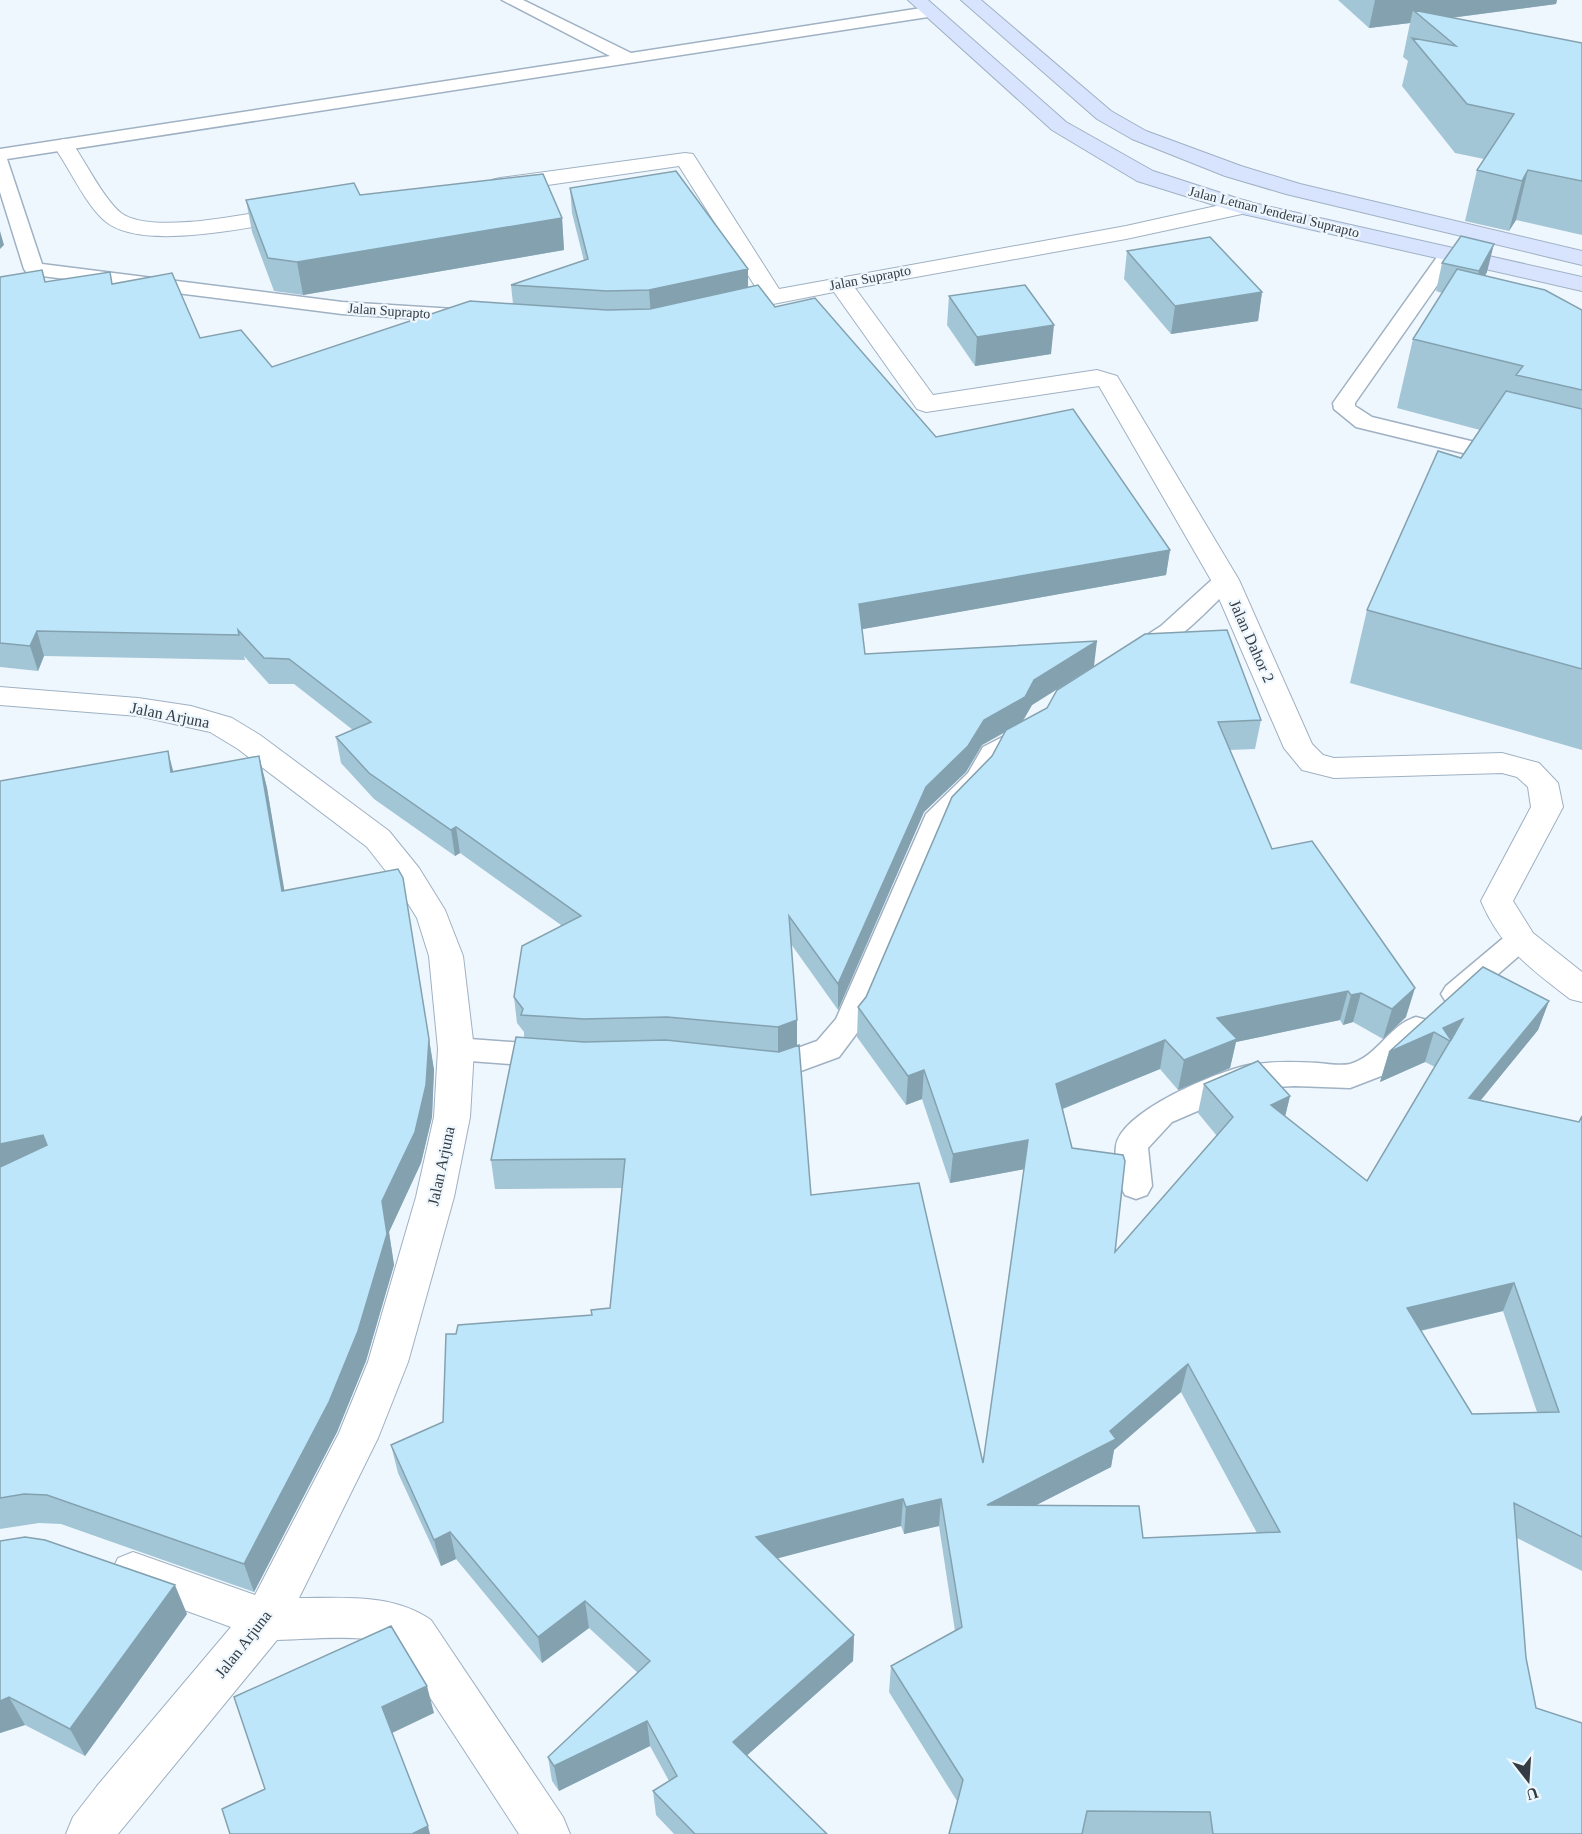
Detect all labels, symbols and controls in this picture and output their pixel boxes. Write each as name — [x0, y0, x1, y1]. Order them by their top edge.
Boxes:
street label: Jalan Letnan Jenderal Suprapto — [1187, 184, 1361, 240]
street label: Jalan Suprapto — [828, 263, 912, 293]
street label: Jalan Suprapto — [347, 301, 431, 321]
street label: Jalan Dahor 2 — [1226, 597, 1278, 685]
street label: Jalan Arjuna — [129, 699, 211, 732]
street label: Jalan Arjuna — [424, 1125, 459, 1207]
street label: Jalan Arjuna — [212, 1607, 275, 1682]
north arrow — [1498, 1750, 1558, 1810]
text: U — [1524, 1784, 1540, 1804]

